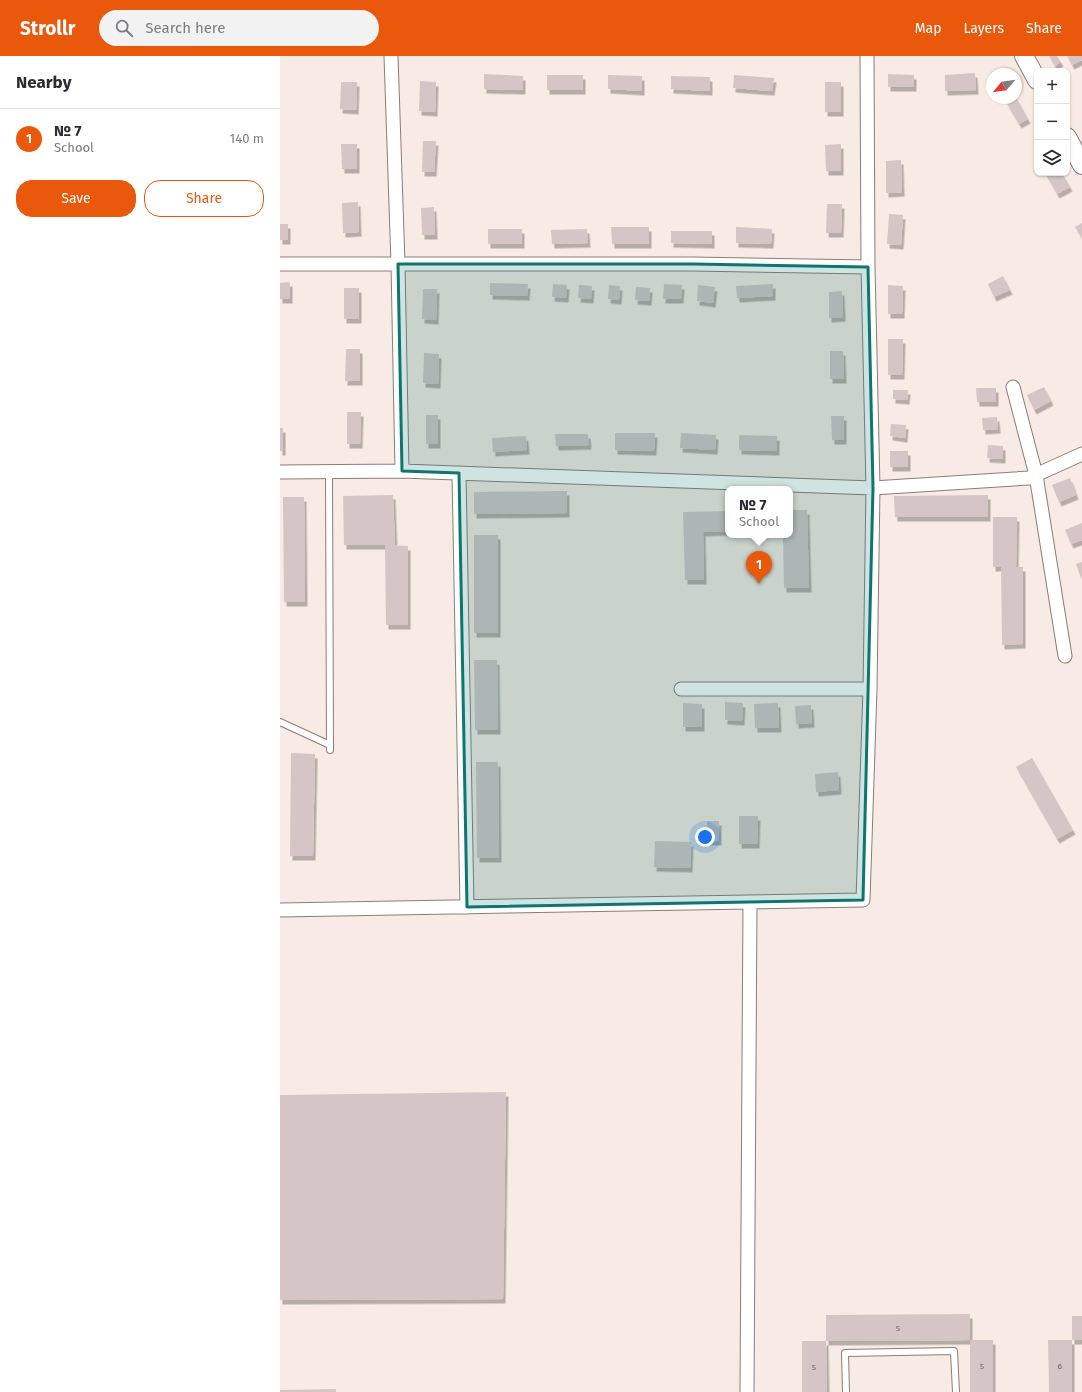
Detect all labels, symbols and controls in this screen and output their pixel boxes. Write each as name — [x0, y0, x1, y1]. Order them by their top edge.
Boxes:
search box — [99, 10, 379, 46]
text: Strollr — [20, 17, 75, 40]
icon: search — [113, 17, 135, 39]
text: Search here — [145, 19, 225, 37]
text: Map — [915, 20, 941, 37]
text: Layers — [963, 20, 1004, 37]
text: Share — [1026, 20, 1062, 37]
north arrow — [986, 68, 1022, 104]
map controls — [1034, 68, 1070, 176]
button: + — [1034, 68, 1070, 104]
text: Nearby — [16, 72, 71, 93]
button: − — [1034, 104, 1070, 140]
text: № 7 — [54, 122, 82, 140]
text: 1 — [26, 131, 32, 146]
text: 140 m — [230, 131, 264, 146]
text: School — [54, 140, 94, 155]
button: layers — [1034, 140, 1070, 176]
button: Save — [16, 180, 136, 217]
button: Share — [144, 180, 264, 217]
popup — [725, 486, 793, 538]
text: № 7 — [739, 496, 767, 514]
text: School — [739, 514, 779, 529]
pin: 1 — [746, 551, 772, 584]
your location — [695, 827, 715, 847]
house number: 5 — [896, 1324, 900, 1333]
house number: 5 — [980, 1362, 984, 1371]
house number: 6 — [1058, 1362, 1062, 1371]
house number: 5 — [812, 1363, 816, 1372]

